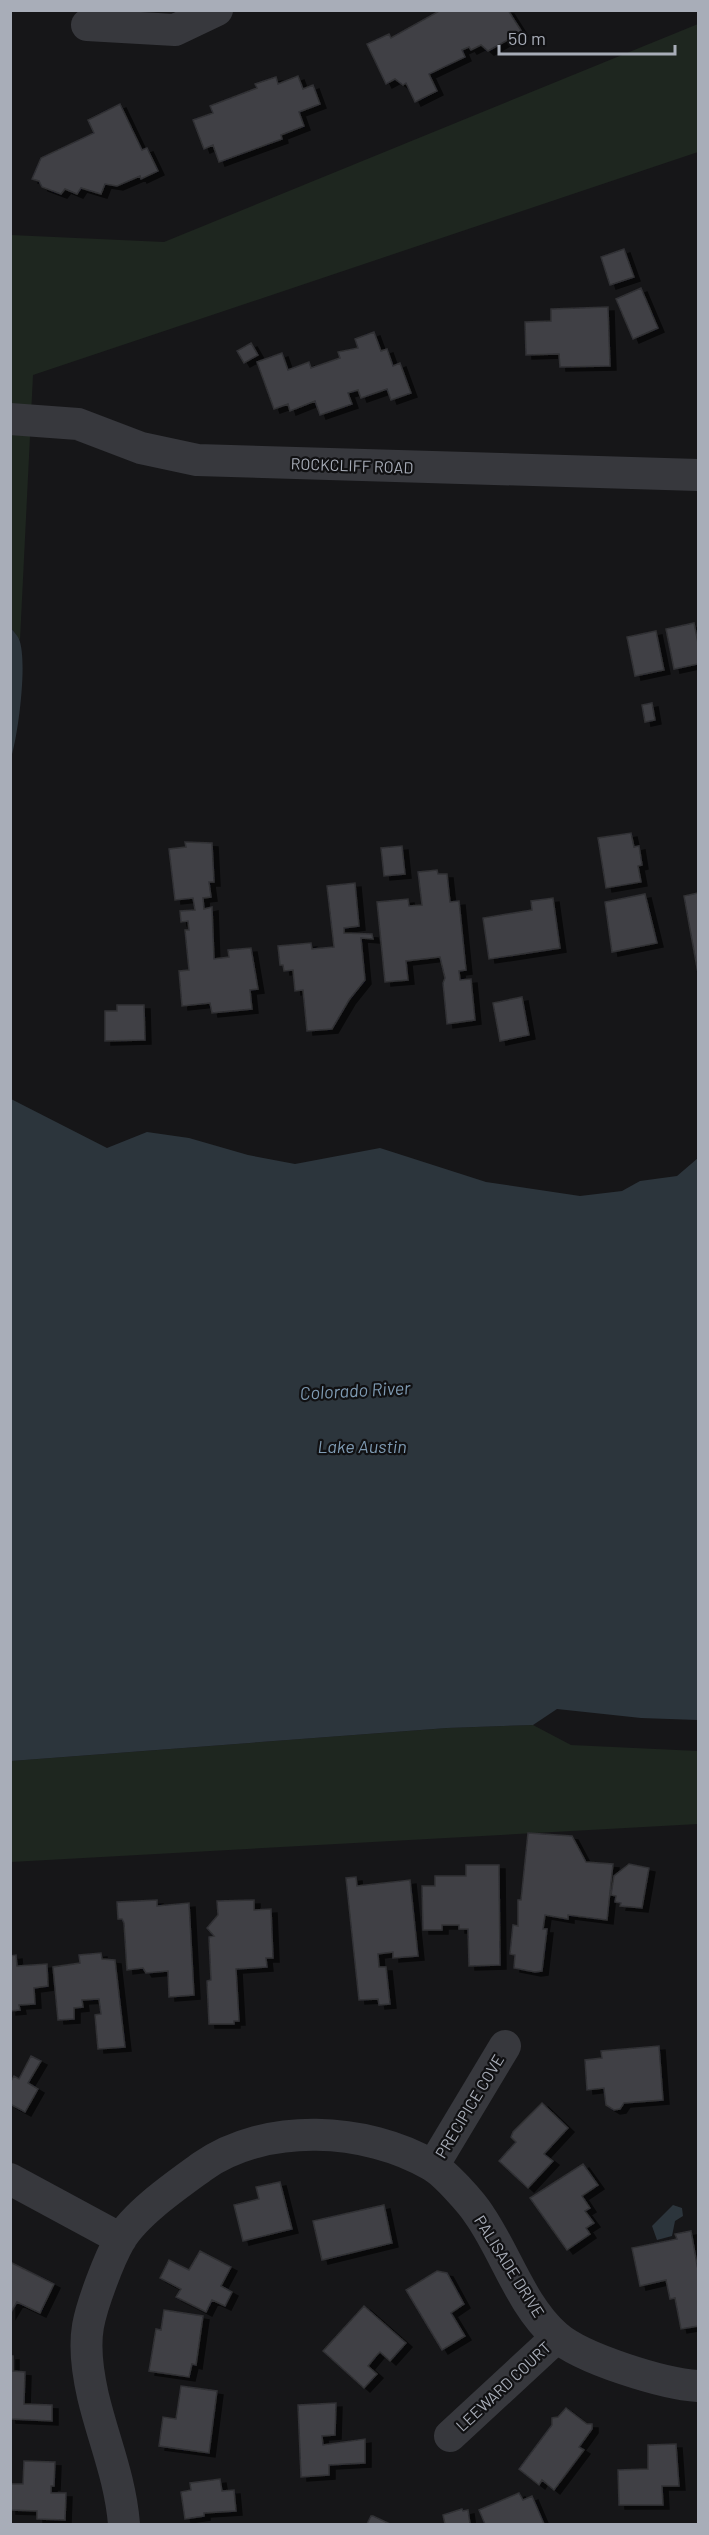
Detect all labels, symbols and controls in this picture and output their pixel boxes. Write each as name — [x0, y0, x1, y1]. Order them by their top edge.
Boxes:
scale bar — [499, 18, 674, 56]
text: 50 m — [508, 27, 546, 49]
street label: ROCKCLIFF ROAD — [290, 453, 414, 477]
water label: Colorado River — [299, 1376, 411, 1404]
water label: Lake Austin — [317, 1435, 407, 1457]
street label: PRECIPICE COVE — [431, 2051, 507, 2161]
street label: PALISADE DRIVE — [471, 2212, 549, 2320]
street label: LEEWARD COURT — [452, 2337, 554, 2435]

